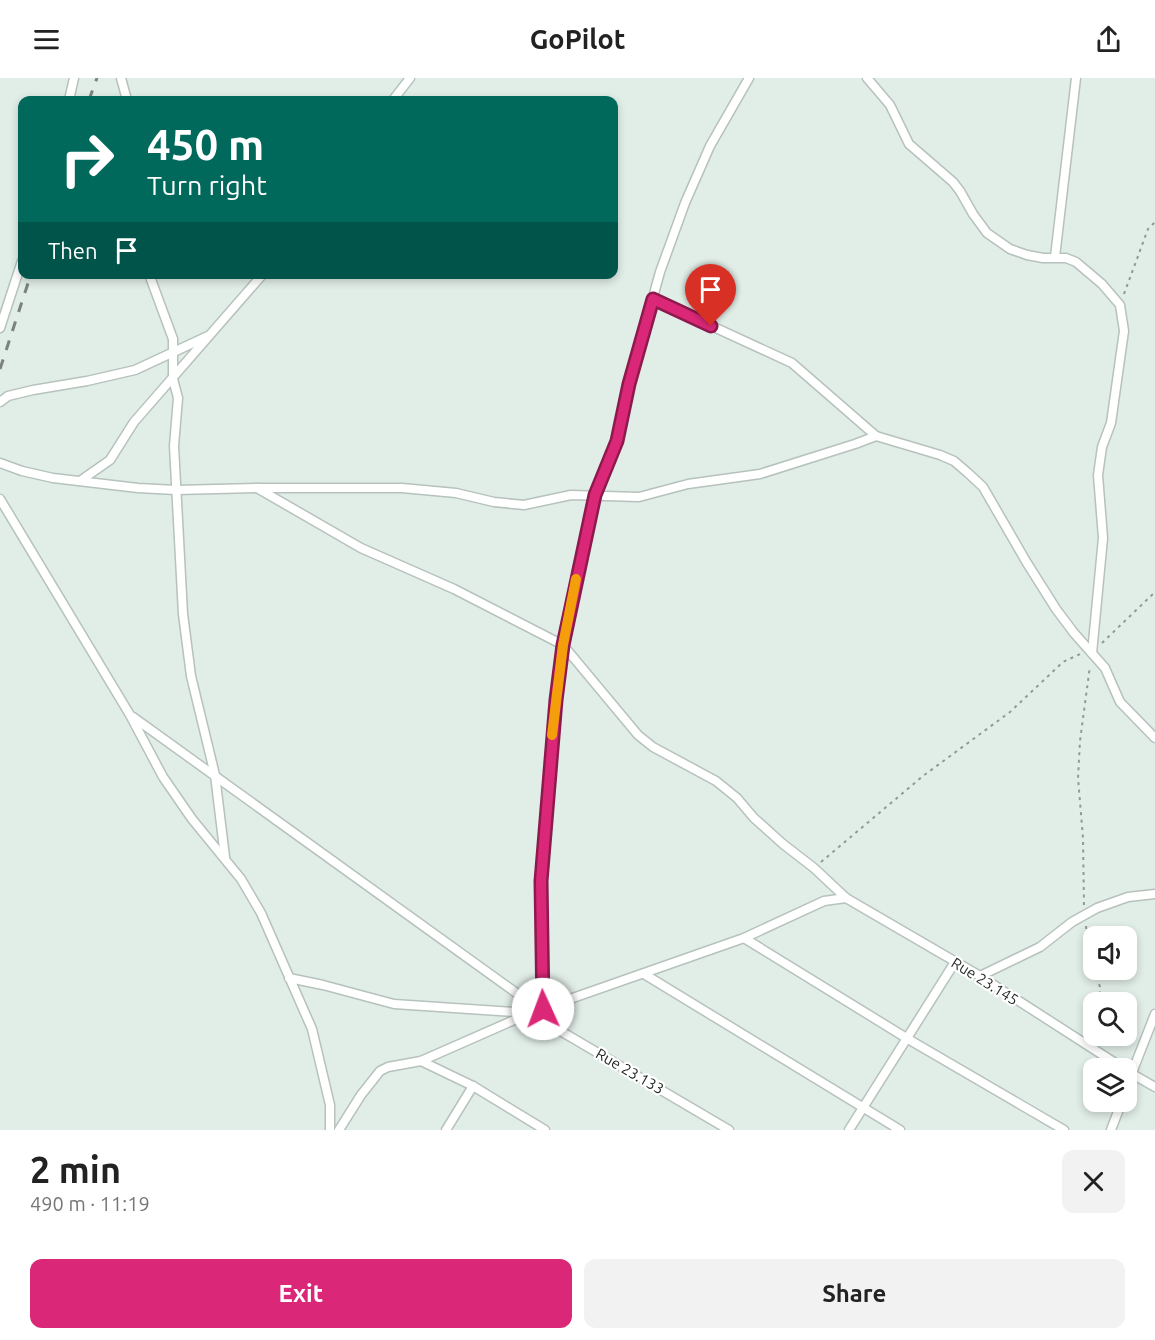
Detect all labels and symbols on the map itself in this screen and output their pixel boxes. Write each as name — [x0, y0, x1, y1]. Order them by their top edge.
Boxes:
pin — [685, 264, 736, 326]
street label: Rue 23.145 — [948, 954, 1022, 1008]
position arrow — [511, 977, 575, 1041]
street label: Rue 23.133 — [593, 1045, 667, 1097]

